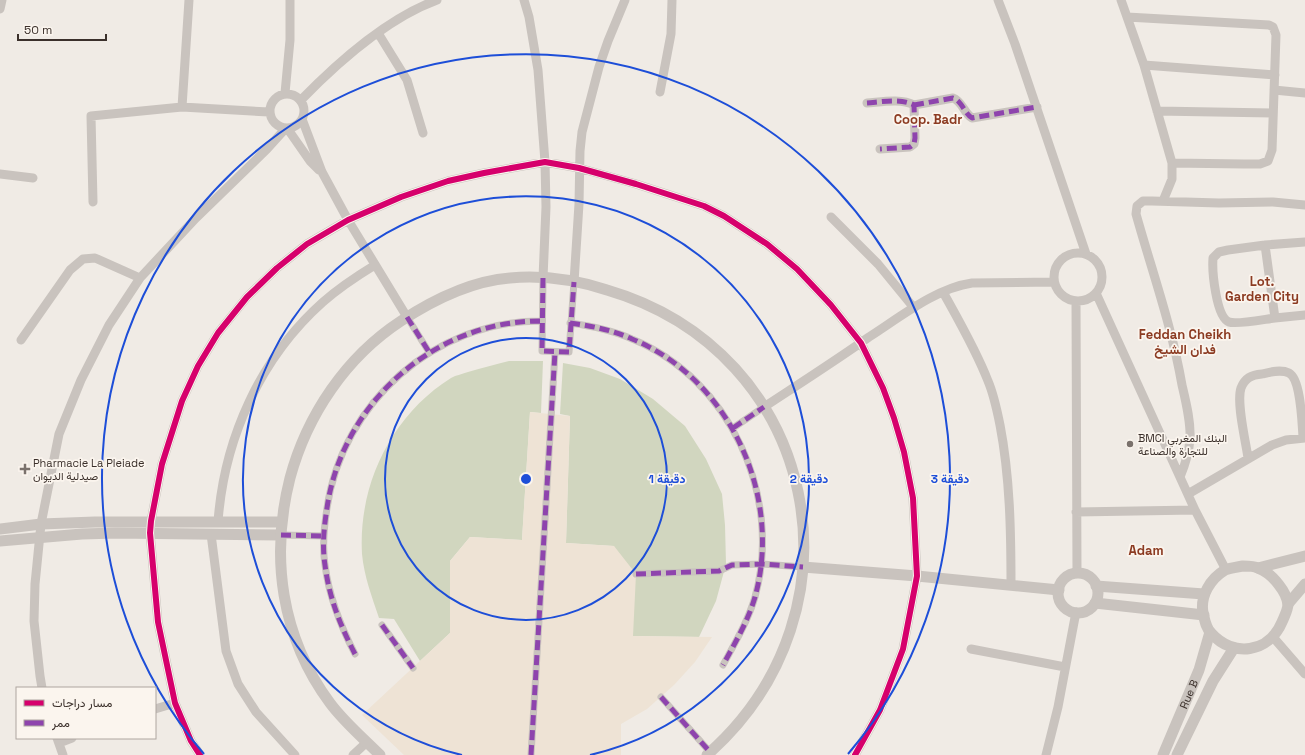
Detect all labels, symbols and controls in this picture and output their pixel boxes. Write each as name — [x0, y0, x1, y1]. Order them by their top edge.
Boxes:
scale bar — [18, 16, 106, 42]
text: 50 m — [24, 22, 52, 38]
district label: Coop. Badr — [894, 111, 962, 128]
district label: Lot. Garden City — [1225, 273, 1299, 305]
district label: Feddan Cheikh فدان الشيخ — [1139, 326, 1231, 359]
place label: BMCI البنك المغربي للتجارة والصناعة — [1138, 431, 1227, 458]
marker: BMCI البنك المغربي للتجارة والصناعة — [1125, 439, 1135, 449]
place label: Pharmacie La Pleiade صيدلية الديوان — [33, 456, 145, 483]
marker: Pharmacie La Pleiade صيدلية الديوان — [20, 464, 30, 474]
text: 1 دقيقة — [649, 471, 685, 487]
text: 2 دقيقة — [790, 471, 828, 487]
text: 3 دقيقة — [931, 471, 969, 487]
centre of rings — [519, 472, 533, 486]
district label: Adam — [1128, 542, 1164, 559]
street label: Rue B — [1176, 678, 1201, 711]
legend — [16, 687, 156, 739]
text: مسار دراجات — [52, 695, 112, 711]
text: ممر — [51, 715, 70, 731]

